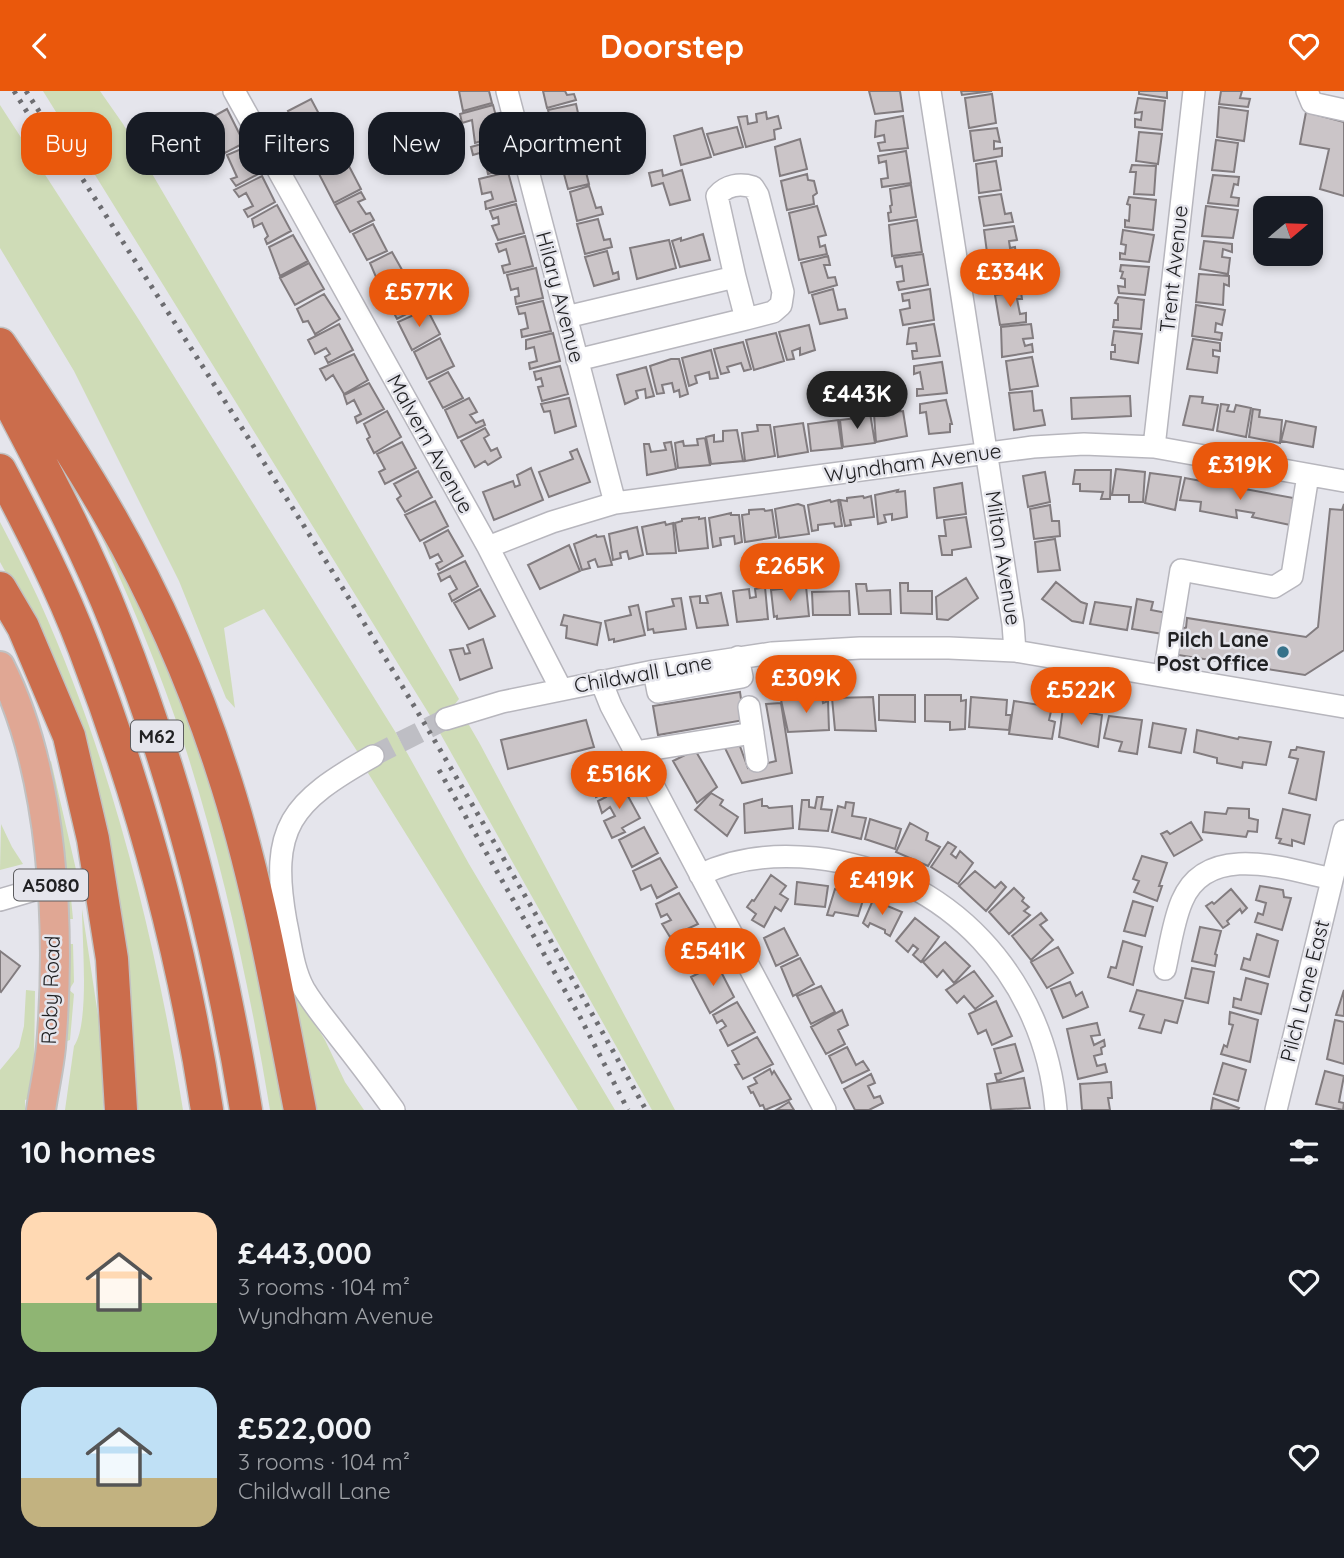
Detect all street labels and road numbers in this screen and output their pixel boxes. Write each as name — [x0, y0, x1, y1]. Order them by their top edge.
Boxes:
street label: Trent Avenue — [1153, 204, 1193, 334]
street label: Hilary Avenue — [531, 228, 591, 365]
street label: Malvern Avenue — [382, 369, 480, 518]
street label: Wyndham Avenue — [823, 437, 1003, 487]
street label: Milton Avenue — [981, 489, 1027, 627]
street label: Childwall Lane — [572, 648, 714, 698]
road number: M62 — [131, 721, 183, 751]
road number: A5080 — [14, 869, 88, 901]
street label: Pilch Lane East — [1274, 917, 1334, 1064]
street label: Roby Road — [35, 935, 65, 1045]

